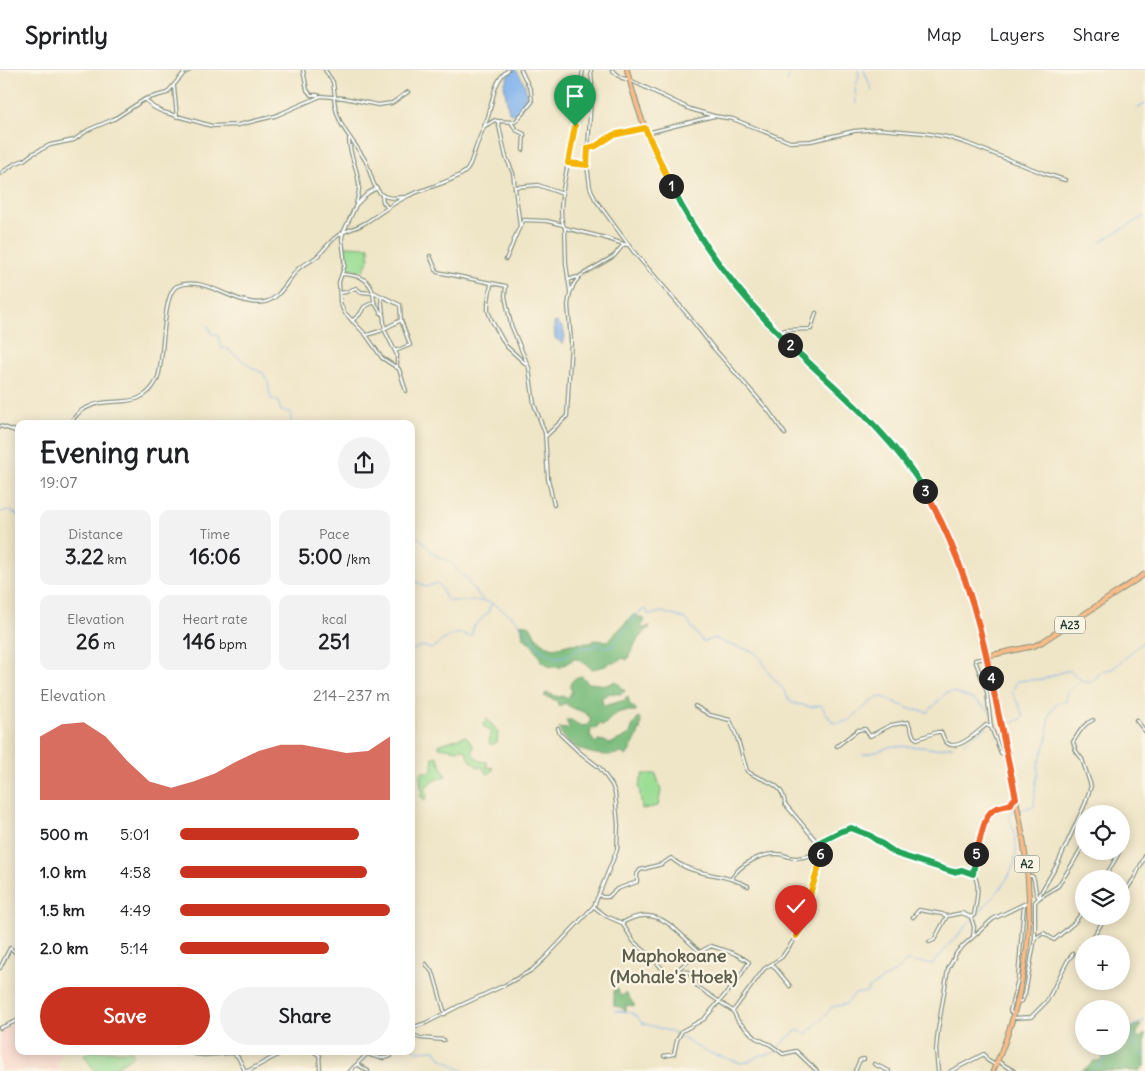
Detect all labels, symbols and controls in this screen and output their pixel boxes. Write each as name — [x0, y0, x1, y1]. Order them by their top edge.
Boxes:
text: Sprintly — [25, 20, 108, 50]
text: Map — [926, 23, 961, 46]
text: Layers — [989, 23, 1045, 46]
text: Share — [1073, 23, 1120, 46]
pin — [554, 75, 596, 126]
icon: arrive — [561, 82, 589, 110]
pin: 1 — [658, 174, 684, 198]
text: 1 — [669, 177, 674, 195]
pin: 2 — [778, 332, 802, 358]
text: 2 — [787, 336, 794, 354]
text: Evening run — [40, 435, 190, 471]
button: share — [338, 437, 390, 489]
text: 19:07 — [40, 472, 77, 492]
pin: 3 — [912, 478, 938, 504]
text: 3 — [922, 482, 929, 500]
text: Distance — [68, 525, 123, 543]
text: Time — [200, 525, 230, 543]
text: Pace — [319, 525, 350, 543]
text: 3.22 — [65, 543, 104, 570]
text: 16:06 — [189, 543, 241, 570]
text: 5:00 — [298, 543, 343, 570]
text: km — [104, 550, 127, 568]
text: /km — [343, 550, 370, 568]
text: Elevation — [67, 610, 124, 628]
text: Heart rate — [183, 610, 247, 628]
text: kcal — [322, 610, 347, 628]
road number: A23 — [1055, 616, 1085, 634]
text: 26 — [76, 628, 100, 655]
text: 146 — [183, 628, 216, 655]
text: 251 — [318, 628, 350, 655]
text: m — [100, 635, 115, 653]
text: bpm — [216, 635, 247, 653]
pin: 4 — [978, 666, 1004, 690]
text: 4 — [987, 669, 996, 687]
text: Elevation — [40, 685, 106, 705]
text: 214–237 m — [313, 685, 390, 705]
map controls — [1075, 805, 1130, 1055]
button: locate — [1075, 805, 1130, 860]
text: 500 m — [40, 824, 88, 844]
text: 5:01 — [120, 824, 150, 844]
pin: 6 — [808, 842, 832, 866]
pin: 5 — [964, 842, 988, 866]
text: 6 — [816, 845, 825, 863]
text: 5 — [972, 845, 981, 863]
road number: A2 — [1014, 856, 1040, 872]
text: 1.0 km — [40, 862, 86, 882]
text: 4:58 — [120, 862, 151, 882]
button: layers — [1075, 870, 1130, 925]
pin — [775, 885, 817, 936]
icon: check — [782, 892, 810, 920]
text: 1.5 km — [40, 900, 85, 920]
text: 4:49 — [120, 900, 151, 920]
button: + — [1075, 935, 1130, 990]
text: 2.0 km — [40, 938, 89, 958]
text: 5:14 — [120, 938, 148, 958]
district label: Maphokoane (Mohale's Hoek) — [610, 944, 738, 988]
button: Save — [40, 987, 210, 1045]
button: Share — [220, 987, 390, 1045]
button: − — [1075, 1000, 1130, 1055]

